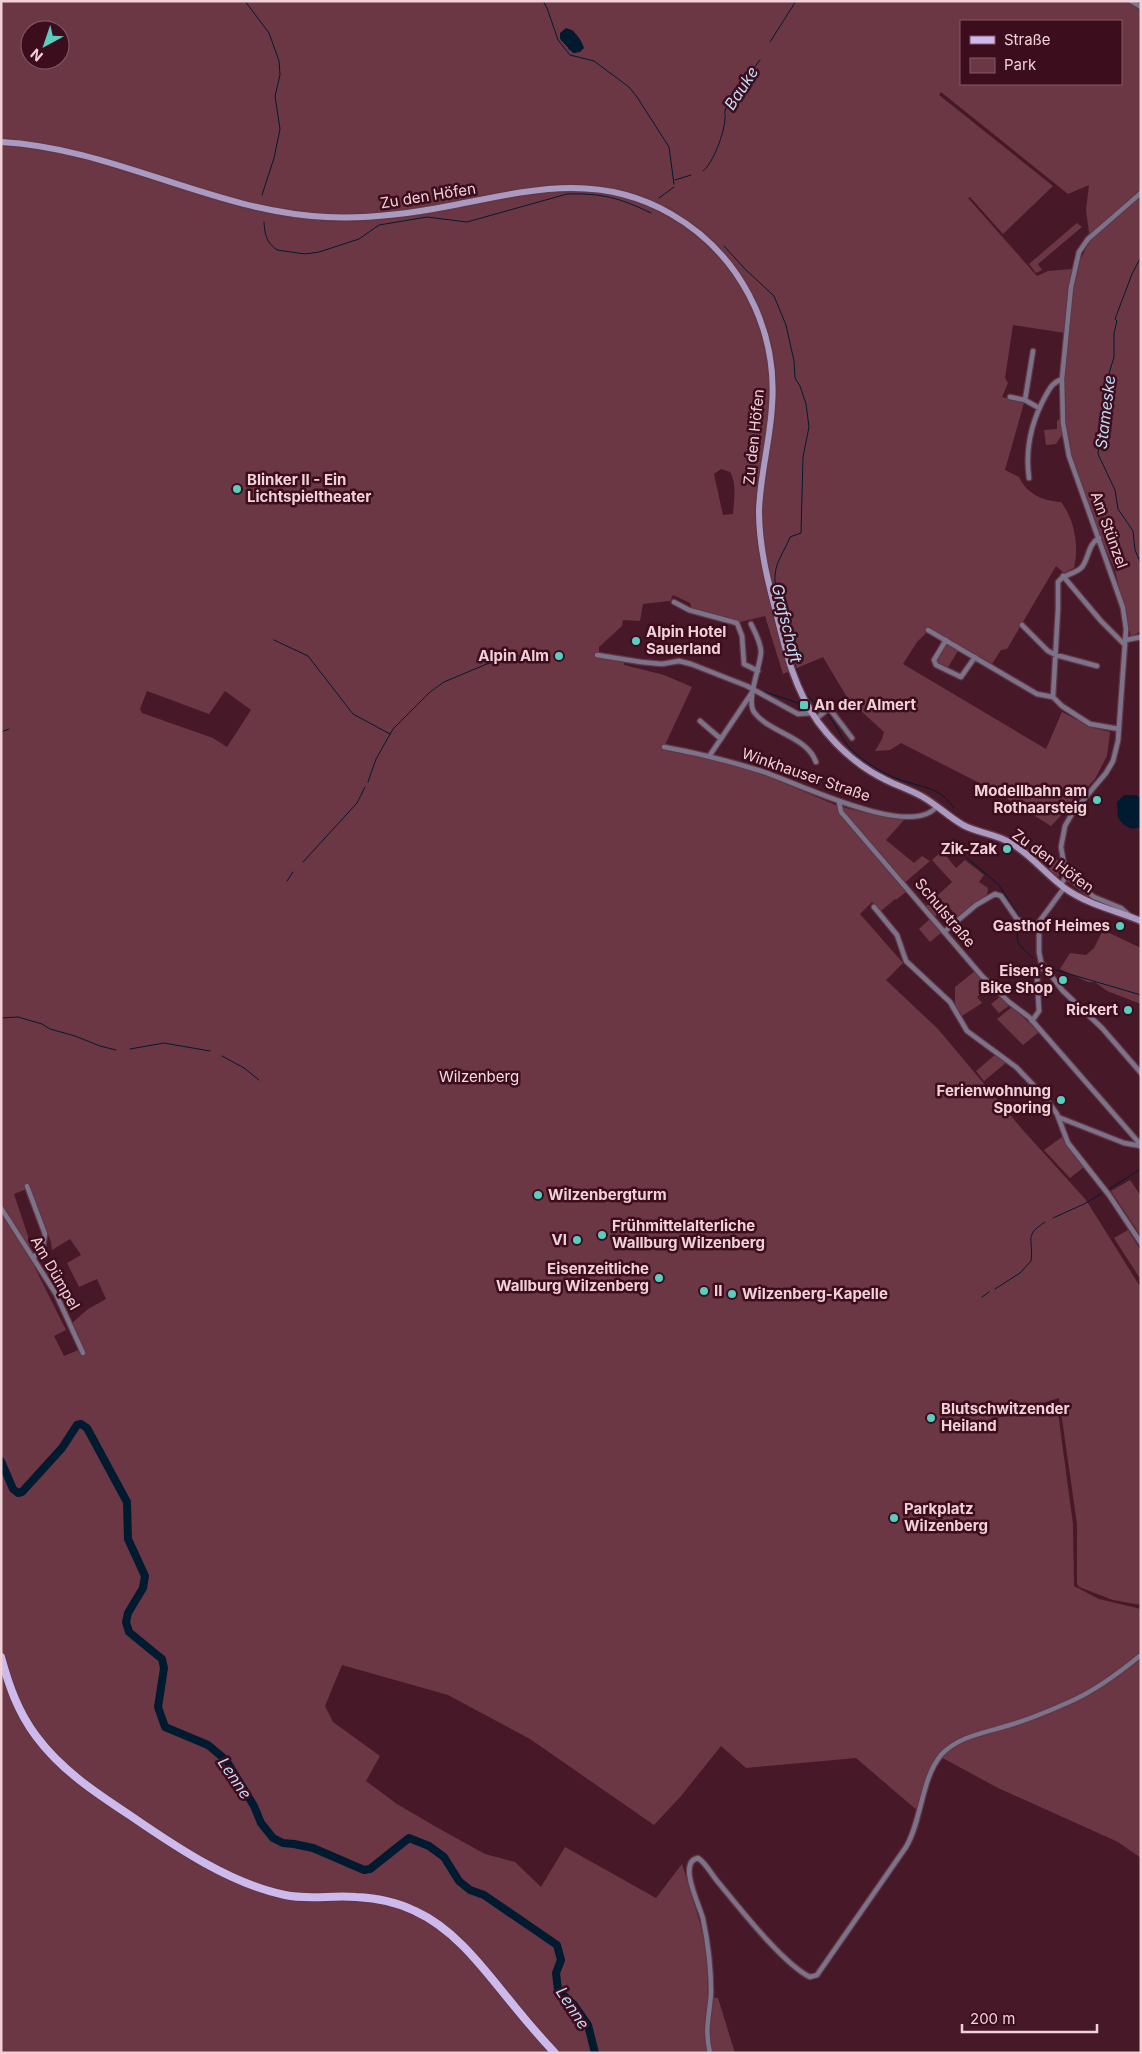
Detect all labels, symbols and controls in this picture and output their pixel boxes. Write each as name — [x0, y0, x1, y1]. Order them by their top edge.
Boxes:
north arrow — [20, 20, 70, 70]
legend — [960, 20, 1122, 85]
text: Straße — [1004, 30, 1051, 49]
text: N — [27, 45, 46, 65]
text: Park — [1004, 55, 1037, 74]
water label: Bauke — [720, 63, 762, 113]
street label: Zu den Höfen — [379, 179, 477, 212]
water label: Stameske — [1091, 374, 1119, 450]
street label: Zu den Höfen — [739, 388, 768, 486]
place label: Blinker II - Ein Lichtspieltheater — [247, 470, 371, 506]
marker: Blinker II - Ein Lichtspieltheater — [231, 483, 243, 495]
street label: Am Stünzel — [1087, 489, 1132, 571]
water label: Grafschaft — [768, 581, 807, 665]
place label: Alpin Hotel Sauerland — [646, 622, 726, 658]
marker: Alpin Hotel Sauerland — [630, 635, 642, 647]
place label: Alpin Alm — [478, 646, 549, 665]
marker: Alpin Alm — [553, 650, 565, 662]
place label: An der Almert — [814, 695, 916, 714]
marker: An der Almert — [798, 699, 810, 711]
street label: Winkhauser Straße — [739, 744, 873, 805]
place label: Modellbahn am Rothaarsteig — [974, 781, 1087, 817]
marker: Modellbahn am Rothaarsteig — [1091, 794, 1103, 806]
street label: Zu den Höfen — [1009, 825, 1098, 897]
place label: Zik-Zak — [941, 839, 997, 858]
marker: Zik-Zak — [1001, 843, 1013, 855]
street label: Schulstraße — [911, 874, 980, 951]
place label: Gasthof Heimes — [993, 916, 1110, 935]
marker: Gasthof Heimes — [1114, 920, 1126, 932]
place label: Eisen´s Bike Shop — [980, 961, 1053, 997]
marker: Eisen´s Bike Shop — [1057, 974, 1069, 986]
place label: Rickert — [1066, 1000, 1119, 1019]
marker: Rickert — [1122, 1004, 1134, 1016]
park label: Wilzenberg — [439, 1067, 519, 1086]
place label: Ferienwohnung Sporing — [937, 1081, 1051, 1117]
marker: Ferienwohnung Sporing — [1055, 1094, 1067, 1106]
place label: Wilzenbergturm — [548, 1185, 667, 1204]
marker: Wilzenbergturm — [532, 1189, 544, 1201]
place label: Frühmittelalterliche Wallburg Wilzenberg — [612, 1216, 765, 1252]
marker: Frühmittelalterliche Wallburg Wilzenberg — [596, 1229, 608, 1241]
place label: VI — [552, 1230, 567, 1249]
street label: Am Dümpel — [27, 1232, 84, 1313]
marker: VI — [571, 1234, 583, 1246]
place label: Eisenzeitliche Wallburg Wilzenberg — [496, 1259, 649, 1295]
marker: Eisenzeitliche Wallburg Wilzenberg — [653, 1272, 665, 1284]
place label: II — [714, 1281, 722, 1300]
place label: Wilzenberg-Kapelle — [742, 1284, 888, 1303]
marker: II — [698, 1285, 710, 1297]
marker: Wilzenberg-Kapelle — [726, 1288, 738, 1300]
place label: Blutschwitzender Heiland — [941, 1399, 1070, 1435]
marker: Blutschwitzender Heiland — [925, 1412, 937, 1424]
place label: Parkplatz Wilzenberg — [904, 1499, 988, 1535]
marker: Parkplatz Wilzenberg — [888, 1512, 900, 1524]
water label: Lenne — [214, 1753, 256, 1803]
water label: Lenne — [552, 1983, 594, 2033]
scale bar — [962, 2002, 1097, 2034]
text: 200 m — [970, 2009, 1015, 2028]

